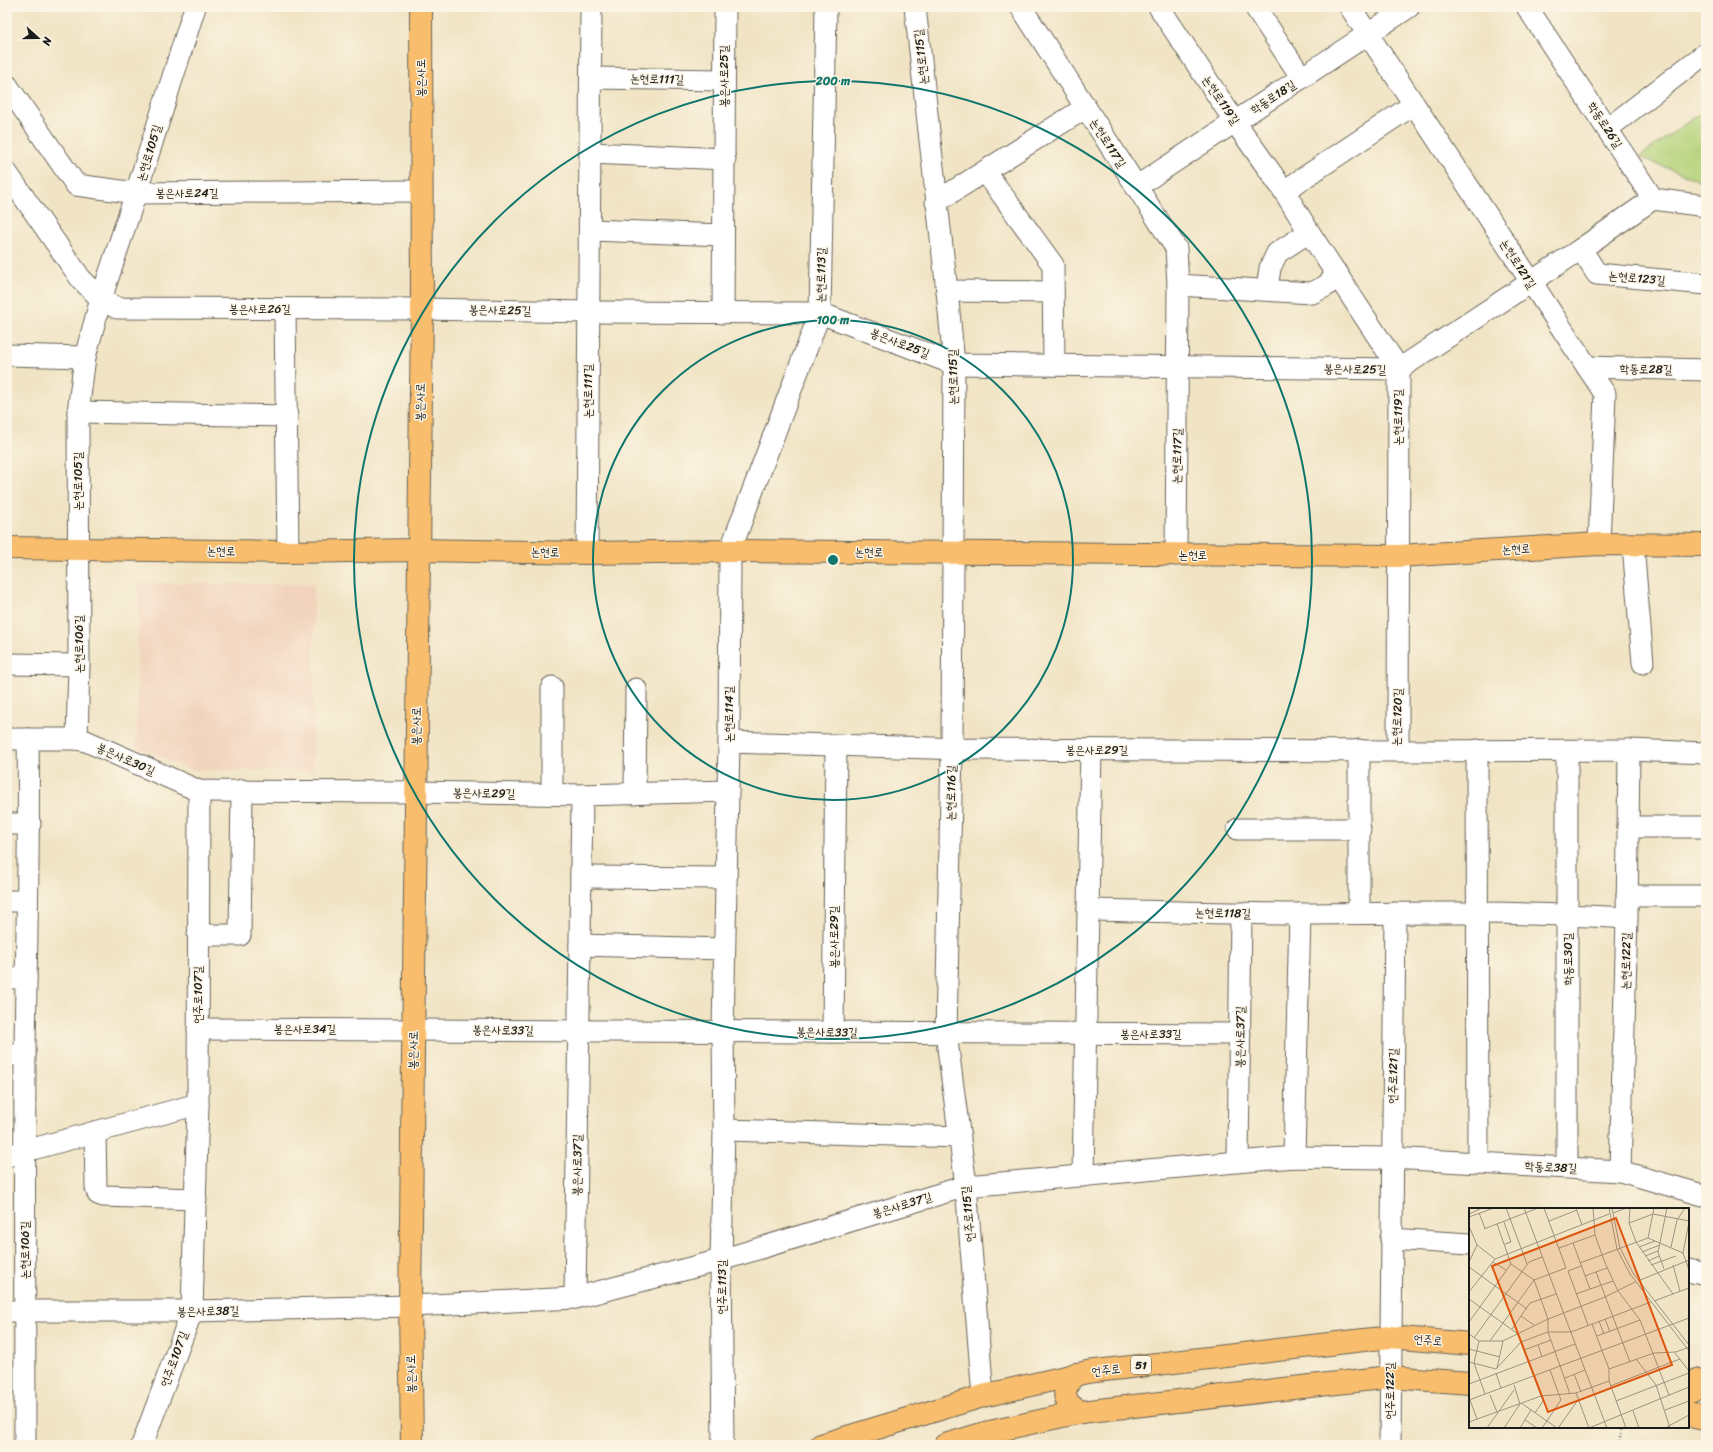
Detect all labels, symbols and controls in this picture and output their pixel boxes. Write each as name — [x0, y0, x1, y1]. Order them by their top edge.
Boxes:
north arrow — [18, 18, 58, 58]
street label: 논현로115길 — [907, 28, 935, 86]
text: N — [36, 34, 57, 49]
street label: 봉은사로25길 — [713, 44, 735, 107]
street label: 봉은사로 — [410, 59, 432, 97]
street label: 논현로111길 — [630, 68, 685, 90]
text: 200 m — [815, 70, 851, 92]
street label: 논현로119길 — [1196, 71, 1246, 130]
street label: 학동로18길 — [1246, 74, 1301, 120]
street label: 학동로26길 — [1582, 97, 1629, 153]
street label: 논현로117길 — [1084, 114, 1133, 173]
street label: 논현로105길 — [130, 121, 168, 184]
street label: 봉은사로24길 — [156, 182, 219, 204]
street label: 논현로121길 — [1494, 235, 1543, 294]
street label: 논현로113길 — [810, 247, 832, 303]
street label: 논현로123길 — [1608, 265, 1667, 291]
street label: 봉은사로26길 — [229, 298, 291, 320]
street label: 봉은사로25길 — [469, 298, 532, 322]
text: 100 m — [817, 309, 850, 331]
street label: 봉은사로25길 — [867, 322, 933, 365]
street label: 논현로115길 — [942, 348, 964, 405]
street label: 봉은사로25길 — [1324, 357, 1387, 381]
street label: 학동로28길 — [1619, 358, 1673, 380]
street label: 논현로111길 — [577, 364, 599, 418]
street label: 봉은사로 — [409, 382, 431, 422]
street label: 논현로119길 — [1387, 389, 1409, 445]
street label: 논현로117길 — [1166, 428, 1188, 484]
street label: 논현로105길 — [67, 451, 89, 510]
street label: 논현로 — [1501, 537, 1531, 561]
street label: 논현로 — [206, 540, 236, 562]
street label: 논현로 — [530, 541, 560, 563]
street label: 논현로 — [854, 541, 884, 563]
street label: 논현로 — [1179, 544, 1207, 566]
centre of rings — [826, 553, 840, 567]
street label: 논현로106길 — [68, 615, 90, 673]
street label: 논현로114길 — [718, 685, 740, 742]
street label: 논현로120길 — [1385, 687, 1409, 747]
street label: 봉은사로 — [405, 706, 427, 746]
street label: 봉은사로30길 — [93, 736, 159, 782]
street label: 봉은사로29길 — [1066, 739, 1129, 761]
street label: 논현로116길 — [940, 765, 962, 821]
street label: 봉은사로29길 — [453, 781, 516, 805]
street label: 논현로118길 — [1195, 902, 1252, 924]
street label: 봉은사로29길 — [823, 905, 845, 968]
street label: 학동로30길 — [1557, 932, 1579, 985]
street label: 논현로122길 — [1614, 932, 1638, 990]
street label: 언주로107길 — [187, 966, 209, 1024]
street label: 봉은사로37길 — [1228, 1006, 1252, 1068]
street label: 봉은사로34길 — [274, 1018, 337, 1040]
street label: 봉은사로33길 — [472, 1018, 534, 1042]
street label: 봉은사로33길 — [796, 1020, 858, 1044]
street label: 봉은사로33길 — [1120, 1023, 1182, 1045]
street label: 봉은사로 — [402, 1030, 424, 1070]
street label: 언주로121길 — [1382, 1048, 1404, 1104]
street label: 봉은사로37길 — [565, 1134, 589, 1196]
street label: 학동로38길 — [1524, 1155, 1578, 1179]
street label: 봉은사로37길 — [869, 1185, 935, 1225]
street label: 언주로115길 — [955, 1185, 981, 1243]
inset map — [1469, 1208, 1689, 1428]
street label: 논현로106길 — [14, 1221, 36, 1279]
street label: 언주로113길 — [711, 1259, 733, 1315]
street label: 봉은사로38길 — [177, 1299, 240, 1323]
street label: 언주로107길 — [154, 1328, 194, 1390]
street label: 언주로 — [1413, 1328, 1443, 1352]
street label: 봉은사로 — [400, 1354, 422, 1394]
road number: 51 — [1131, 1356, 1151, 1374]
street label: 언주로 — [1090, 1357, 1122, 1383]
street label: 언주로122길 — [1379, 1362, 1401, 1420]

